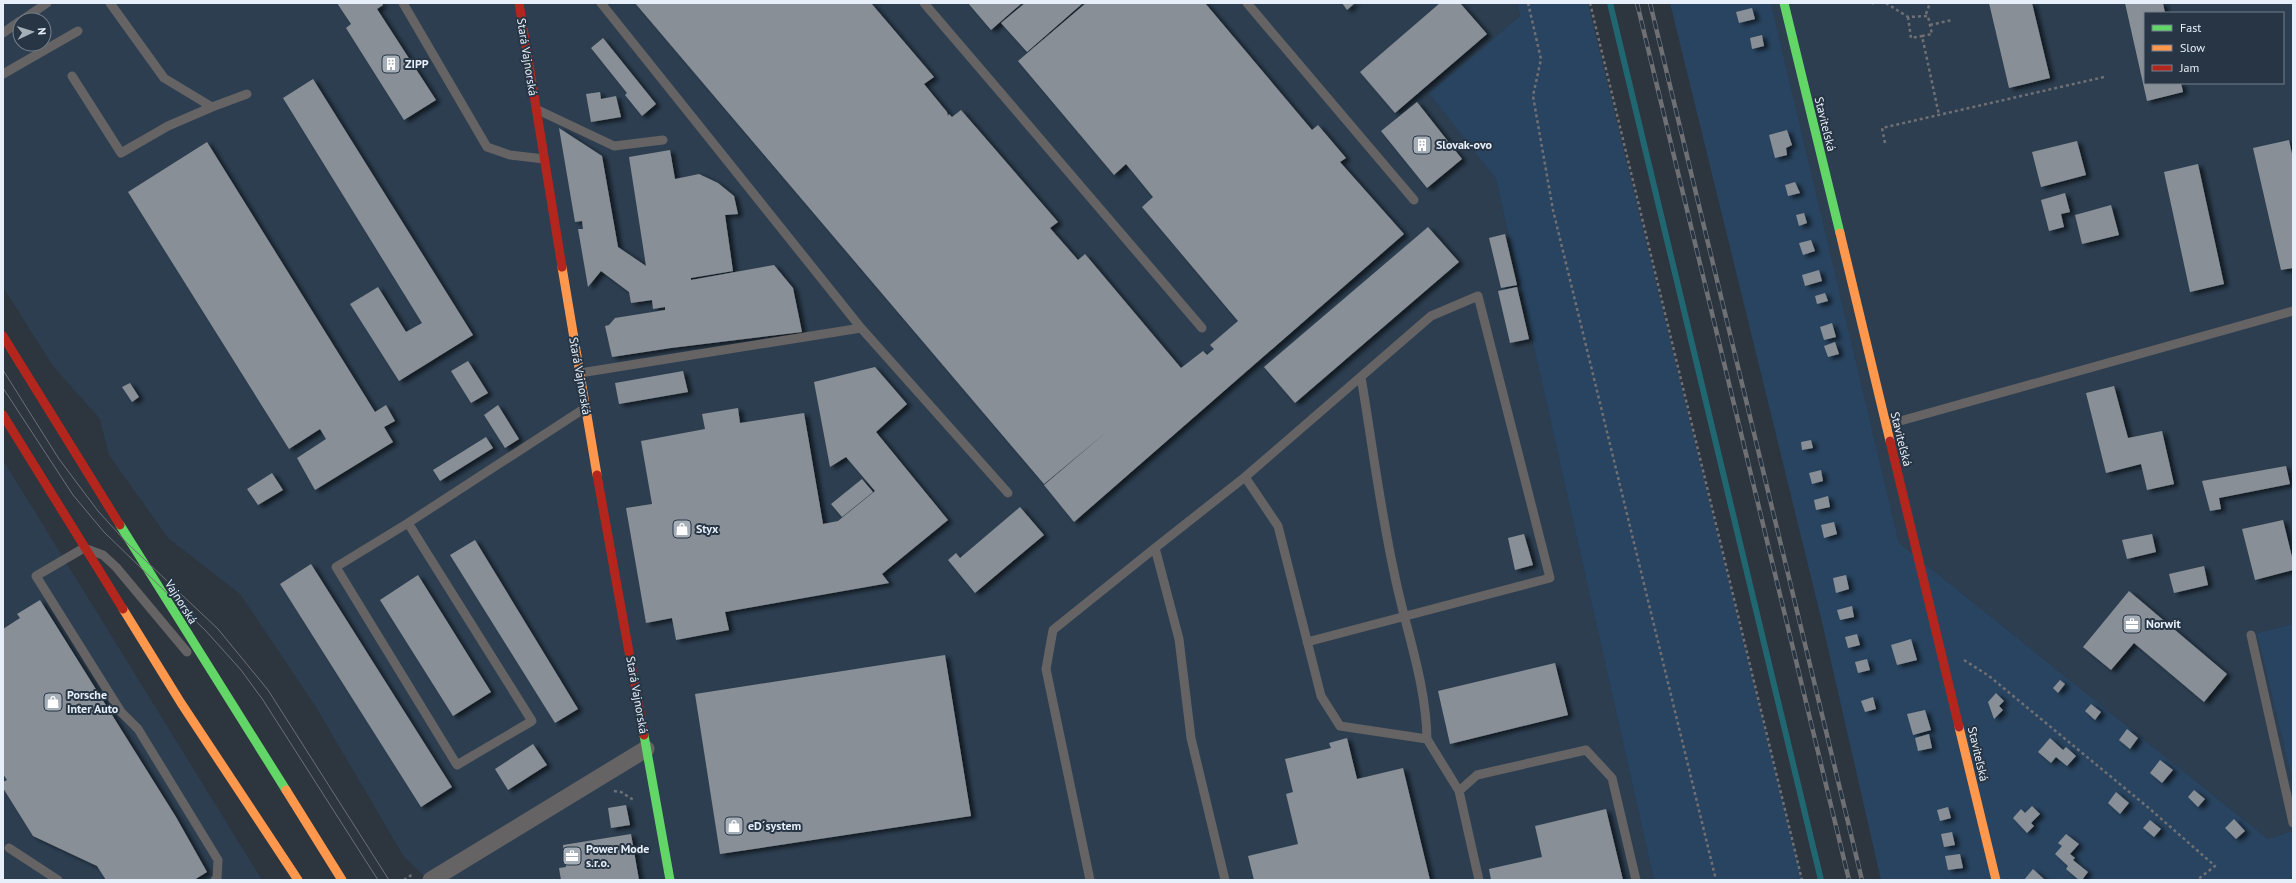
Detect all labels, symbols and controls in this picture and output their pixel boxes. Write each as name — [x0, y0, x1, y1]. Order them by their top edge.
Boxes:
north arrow — [12, 12, 52, 52]
legend — [2144, 12, 2284, 84]
street label: Stará Vajnorská — [514, 17, 541, 97]
text: Fast — [2180, 20, 2201, 35]
text: N — [35, 27, 49, 35]
text: Slow — [2180, 40, 2205, 55]
building icon: ZIPP — [380, 53, 402, 75]
place label: ZIPP — [405, 56, 429, 71]
text: Jam — [2179, 60, 2199, 75]
street label: Staviteľská — [1811, 95, 1840, 153]
building icon: Slovak-ovo — [1411, 134, 1433, 156]
place label: Slovak-ovo — [1436, 137, 1493, 152]
street label: Stará Vajnorská — [566, 336, 595, 416]
street label: Staviteľská — [1887, 410, 1916, 468]
shop icon: Styx — [671, 518, 693, 540]
place label: Styx — [696, 521, 719, 536]
street label: Vajnorská — [161, 576, 201, 627]
office icon: Norwit — [2121, 613, 2143, 635]
place label: Norwit — [2146, 616, 2181, 631]
street label: Stará Vajnorská — [623, 655, 652, 735]
place label: Porsche Inter Auto — [67, 687, 119, 716]
shop icon: Porsche Inter Auto — [42, 691, 64, 713]
street label: Staviteľská — [1965, 725, 1992, 783]
shop icon: eD´system — [723, 815, 745, 837]
place label: eD´system — [748, 818, 802, 833]
place label: Power Mode s.r.o. — [586, 841, 649, 870]
office icon: Power Mode s.r.o. — [561, 845, 583, 867]

